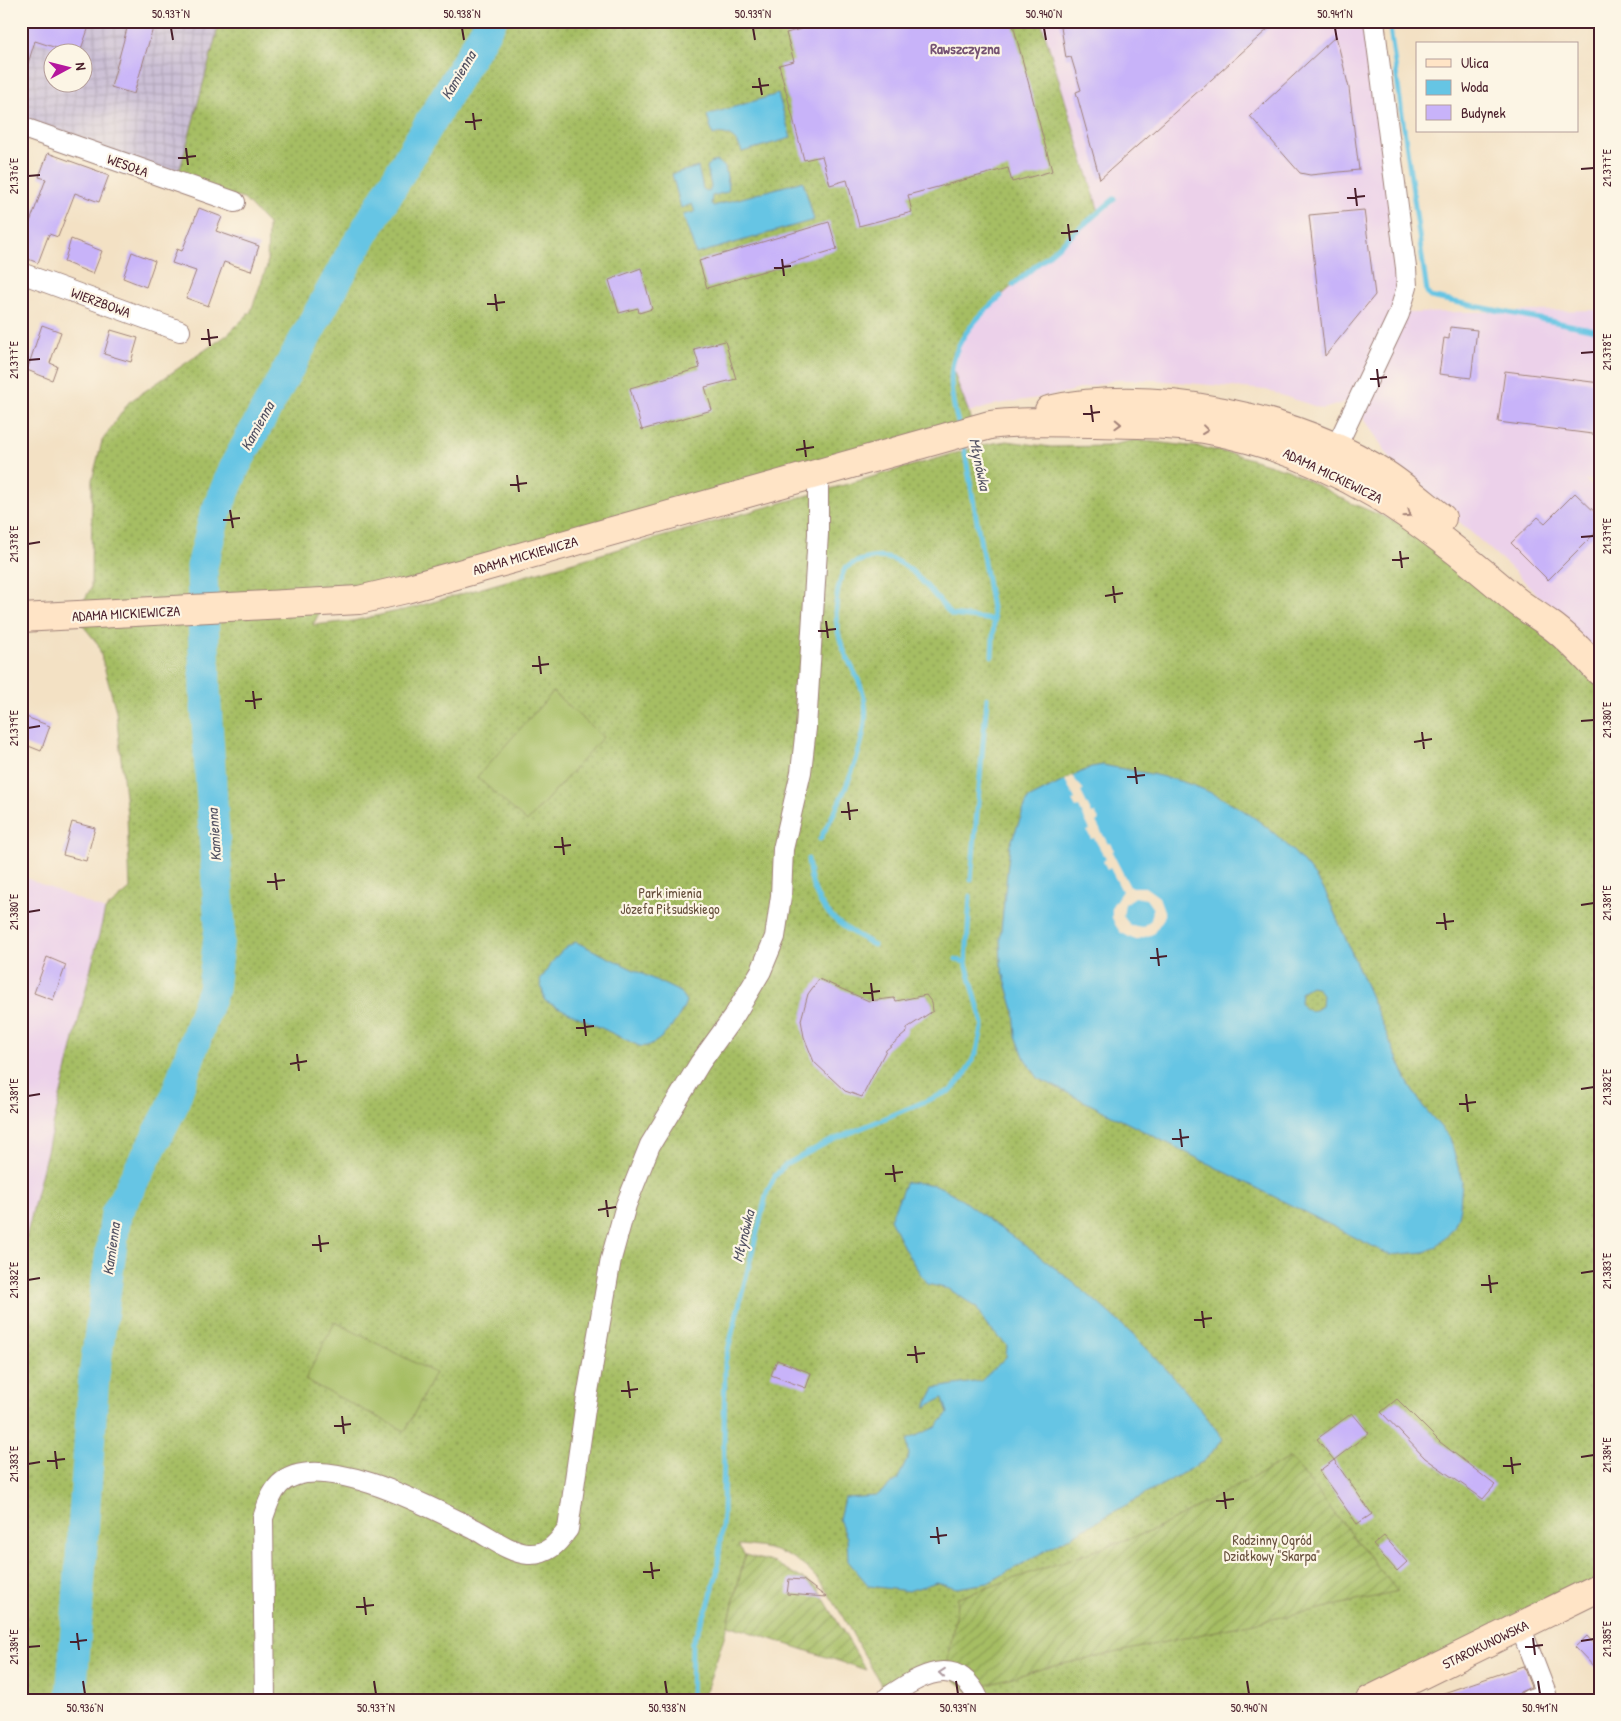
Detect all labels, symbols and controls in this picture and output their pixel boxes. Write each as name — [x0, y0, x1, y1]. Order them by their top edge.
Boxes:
text: 50.937°N — [152, 5, 190, 22]
text: 50.938°N — [443, 5, 481, 22]
text: 50.939°N — [735, 5, 771, 22]
text: 50.940°N — [1026, 5, 1062, 22]
text: 50.941°N — [1317, 5, 1353, 22]
district label: Rawszczyzna — [930, 38, 1000, 60]
north arrow — [42, 42, 92, 92]
legend — [1416, 42, 1578, 132]
water label: Kamienna — [435, 45, 482, 103]
text: Ulica — [1461, 52, 1488, 73]
text: N — [72, 61, 91, 72]
text: Woda — [1461, 76, 1488, 97]
text: Budynek — [1461, 102, 1506, 123]
text: 21.377°E — [1598, 148, 1615, 187]
street label: WESOŁA — [105, 149, 151, 181]
text: 21.376°E — [5, 157, 22, 194]
street label: WIERZBOWA — [69, 282, 133, 322]
text: 21.378°E — [1598, 333, 1615, 371]
text: 21.377°E — [5, 340, 22, 379]
water label: Kamienna — [235, 396, 280, 454]
one-way arrow — [1115, 418, 1123, 429]
one-way arrow — [1202, 424, 1210, 435]
water label: Młynówka — [964, 436, 996, 494]
street label: ADAMA MICKIEWICZA — [1280, 443, 1386, 507]
one-way arrow — [1403, 508, 1412, 517]
text: 21.379°E — [1598, 517, 1615, 554]
text: 21.378°E — [5, 525, 22, 563]
street label: ADAMA MICKIEWICZA — [470, 531, 580, 579]
street label: ADAMA MICKIEWICZA — [71, 601, 181, 625]
text: 21.380°E — [1598, 701, 1615, 738]
text: 21.379°E — [5, 709, 22, 746]
water label: Kamienna — [202, 806, 226, 862]
park label: Park imienia Józefa Piłsudskiego — [620, 883, 720, 919]
text: 21.381°E — [1598, 885, 1615, 921]
text: 21.380°E — [5, 893, 22, 930]
text: 21.382°E — [1598, 1068, 1615, 1105]
text: 21.381°E — [5, 1078, 22, 1114]
water label: Młynówka — [726, 1206, 760, 1264]
water label: Kamienna — [97, 1219, 125, 1277]
text: 21.383°E — [1598, 1252, 1615, 1289]
text: 21.382°E — [5, 1261, 22, 1298]
text: 21.384°E — [1598, 1436, 1615, 1473]
text: 21.383°E — [5, 1445, 22, 1482]
park label: Rodzinny Ogród Działkowy "Skarpa" — [1224, 1530, 1320, 1566]
street label: STAROKUNOWSKA — [1439, 1615, 1531, 1673]
text: 21.385°E — [1598, 1620, 1615, 1657]
text: 21.384°E — [5, 1628, 22, 1665]
one-way arrow — [938, 1668, 946, 1679]
text: 50.936°N — [67, 1699, 103, 1716]
text: 50.937°N — [357, 1699, 395, 1716]
text: 50.938°N — [648, 1699, 686, 1716]
text: 50.939°N — [940, 1699, 976, 1716]
text: 50.940°N — [1231, 1699, 1267, 1716]
text: 50.941°N — [1522, 1699, 1558, 1716]

